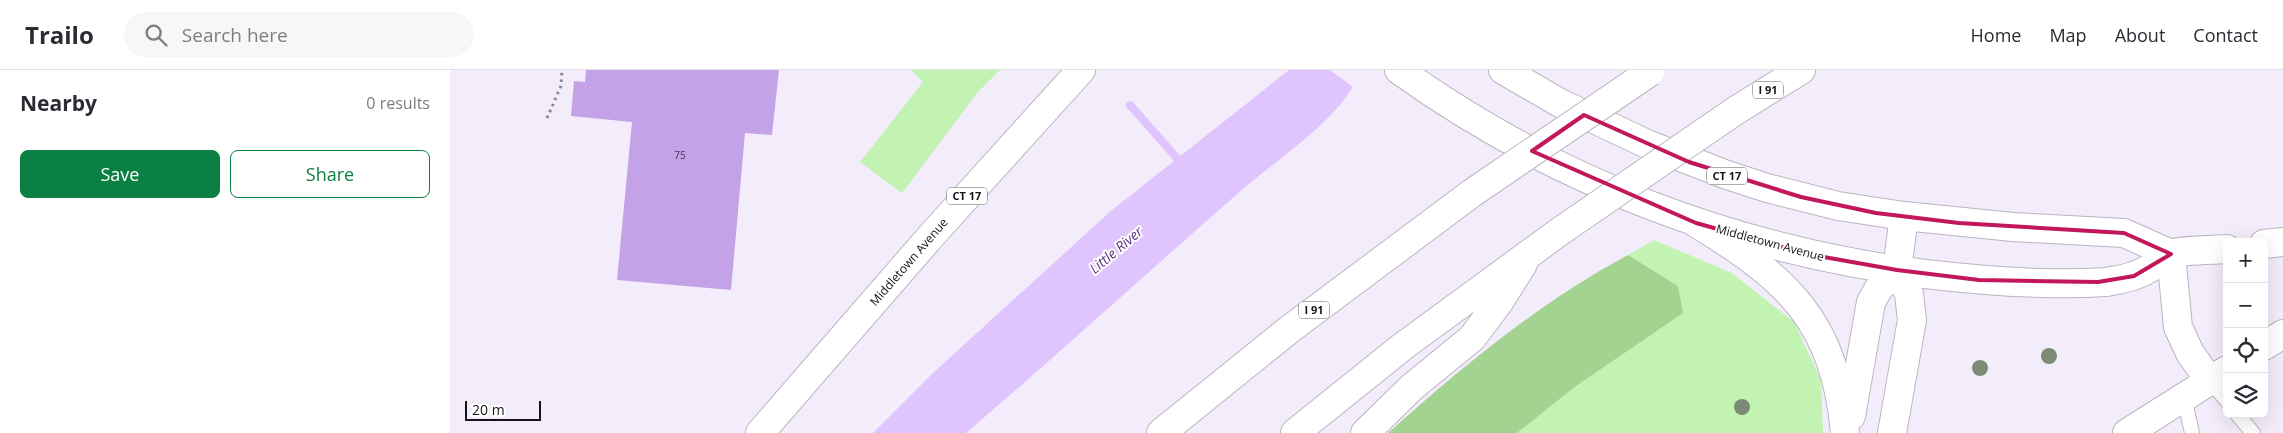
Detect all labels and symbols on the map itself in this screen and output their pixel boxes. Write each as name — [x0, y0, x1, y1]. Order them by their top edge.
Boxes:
road number: I 91 — [1753, 82, 1783, 98]
house number: 75 — [674, 148, 686, 162]
road number: CT 17 — [1707, 168, 1747, 184]
road number: CT 17 — [947, 188, 987, 204]
street label: Middletown Avenue — [866, 214, 952, 309]
street label: Middletown Avenue — [1714, 220, 1826, 265]
water label: Little River — [1085, 221, 1147, 277]
road number: I 91 — [1299, 302, 1329, 318]
scale bar — [465, 398, 541, 421]

